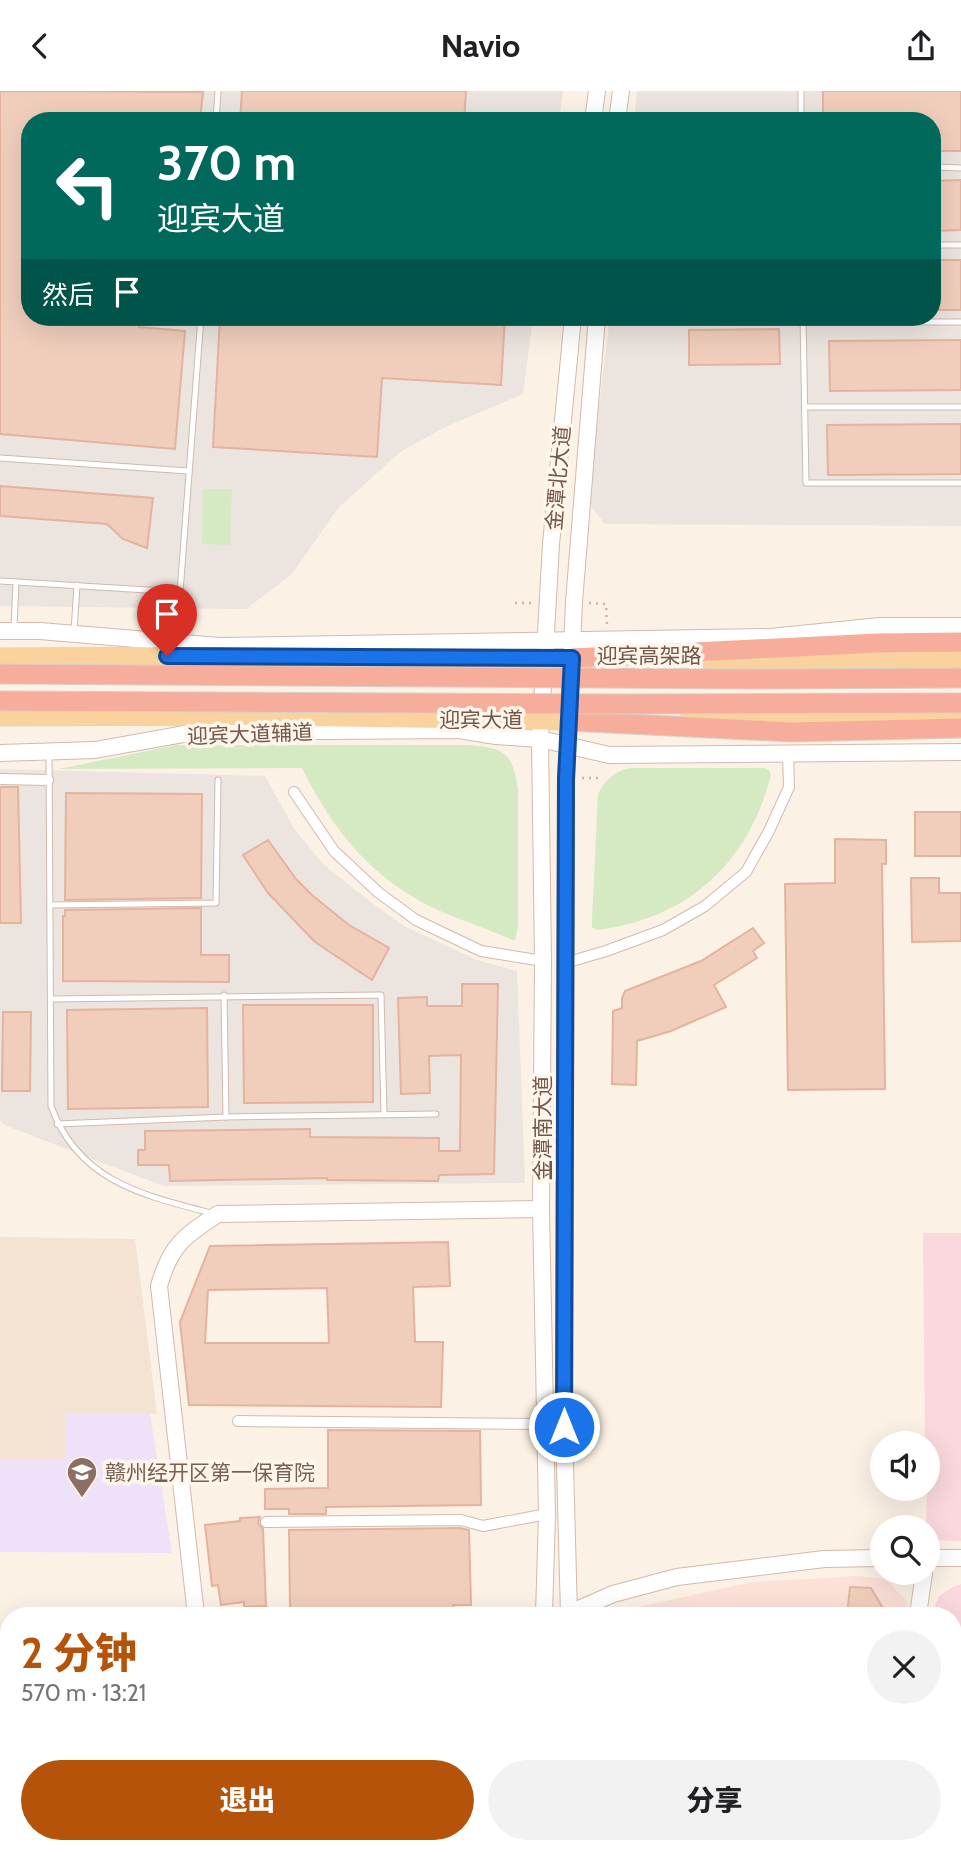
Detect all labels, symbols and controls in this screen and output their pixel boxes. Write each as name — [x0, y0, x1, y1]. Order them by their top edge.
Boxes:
text: Navio — [441, 26, 520, 65]
icon: back — [21, 27, 59, 65]
icon: share — [902, 27, 940, 65]
text: 370 m — [157, 133, 296, 192]
icon: left — [42, 140, 133, 231]
text: 迎宾大道 — [157, 199, 285, 238]
icon: arrive — [108, 273, 146, 311]
text: 然后 — [42, 279, 94, 311]
street label: 金潭北大道 — [541, 425, 575, 531]
pin — [137, 584, 197, 656]
icon: arrive — [148, 595, 186, 633]
street label: 迎宾高架路 — [597, 643, 702, 668]
street label: 迎宾大道 — [439, 707, 523, 732]
street label: 迎宾大道辅道 — [187, 719, 313, 749]
street label: 金潭南大道 — [530, 1076, 555, 1181]
position arrow — [527, 1390, 601, 1464]
map controls — [870, 1431, 940, 1585]
button: sound — [870, 1431, 940, 1501]
school or university icon: 赣州经开区第一保育院 — [65, 1455, 99, 1499]
place label: 赣州经开区第一保育院 — [105, 1460, 315, 1485]
button: search — [870, 1515, 940, 1585]
text: 2 分钟 — [21, 1627, 137, 1679]
button: close — [867, 1630, 941, 1704]
text: 570 m · 13:21 — [21, 1679, 146, 1707]
button: 退出 — [21, 1760, 474, 1840]
button: 分享 — [488, 1760, 941, 1840]

